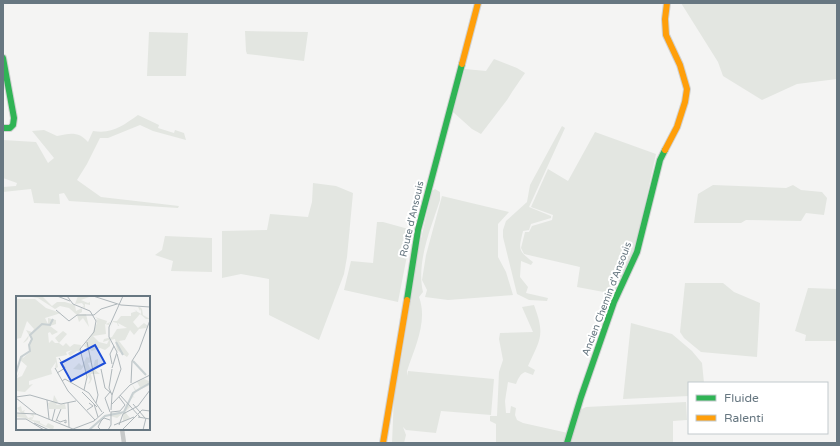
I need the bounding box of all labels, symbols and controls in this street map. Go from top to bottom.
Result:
street label: Route d'Ansouis [397,180,427,258]
street label: Ancien Chemin d'Ansouis [580,240,634,358]
inset map [16,296,150,430]
legend [688,382,828,434]
text: Fluide [724,391,759,405]
text: Ralenti [724,411,764,425]

